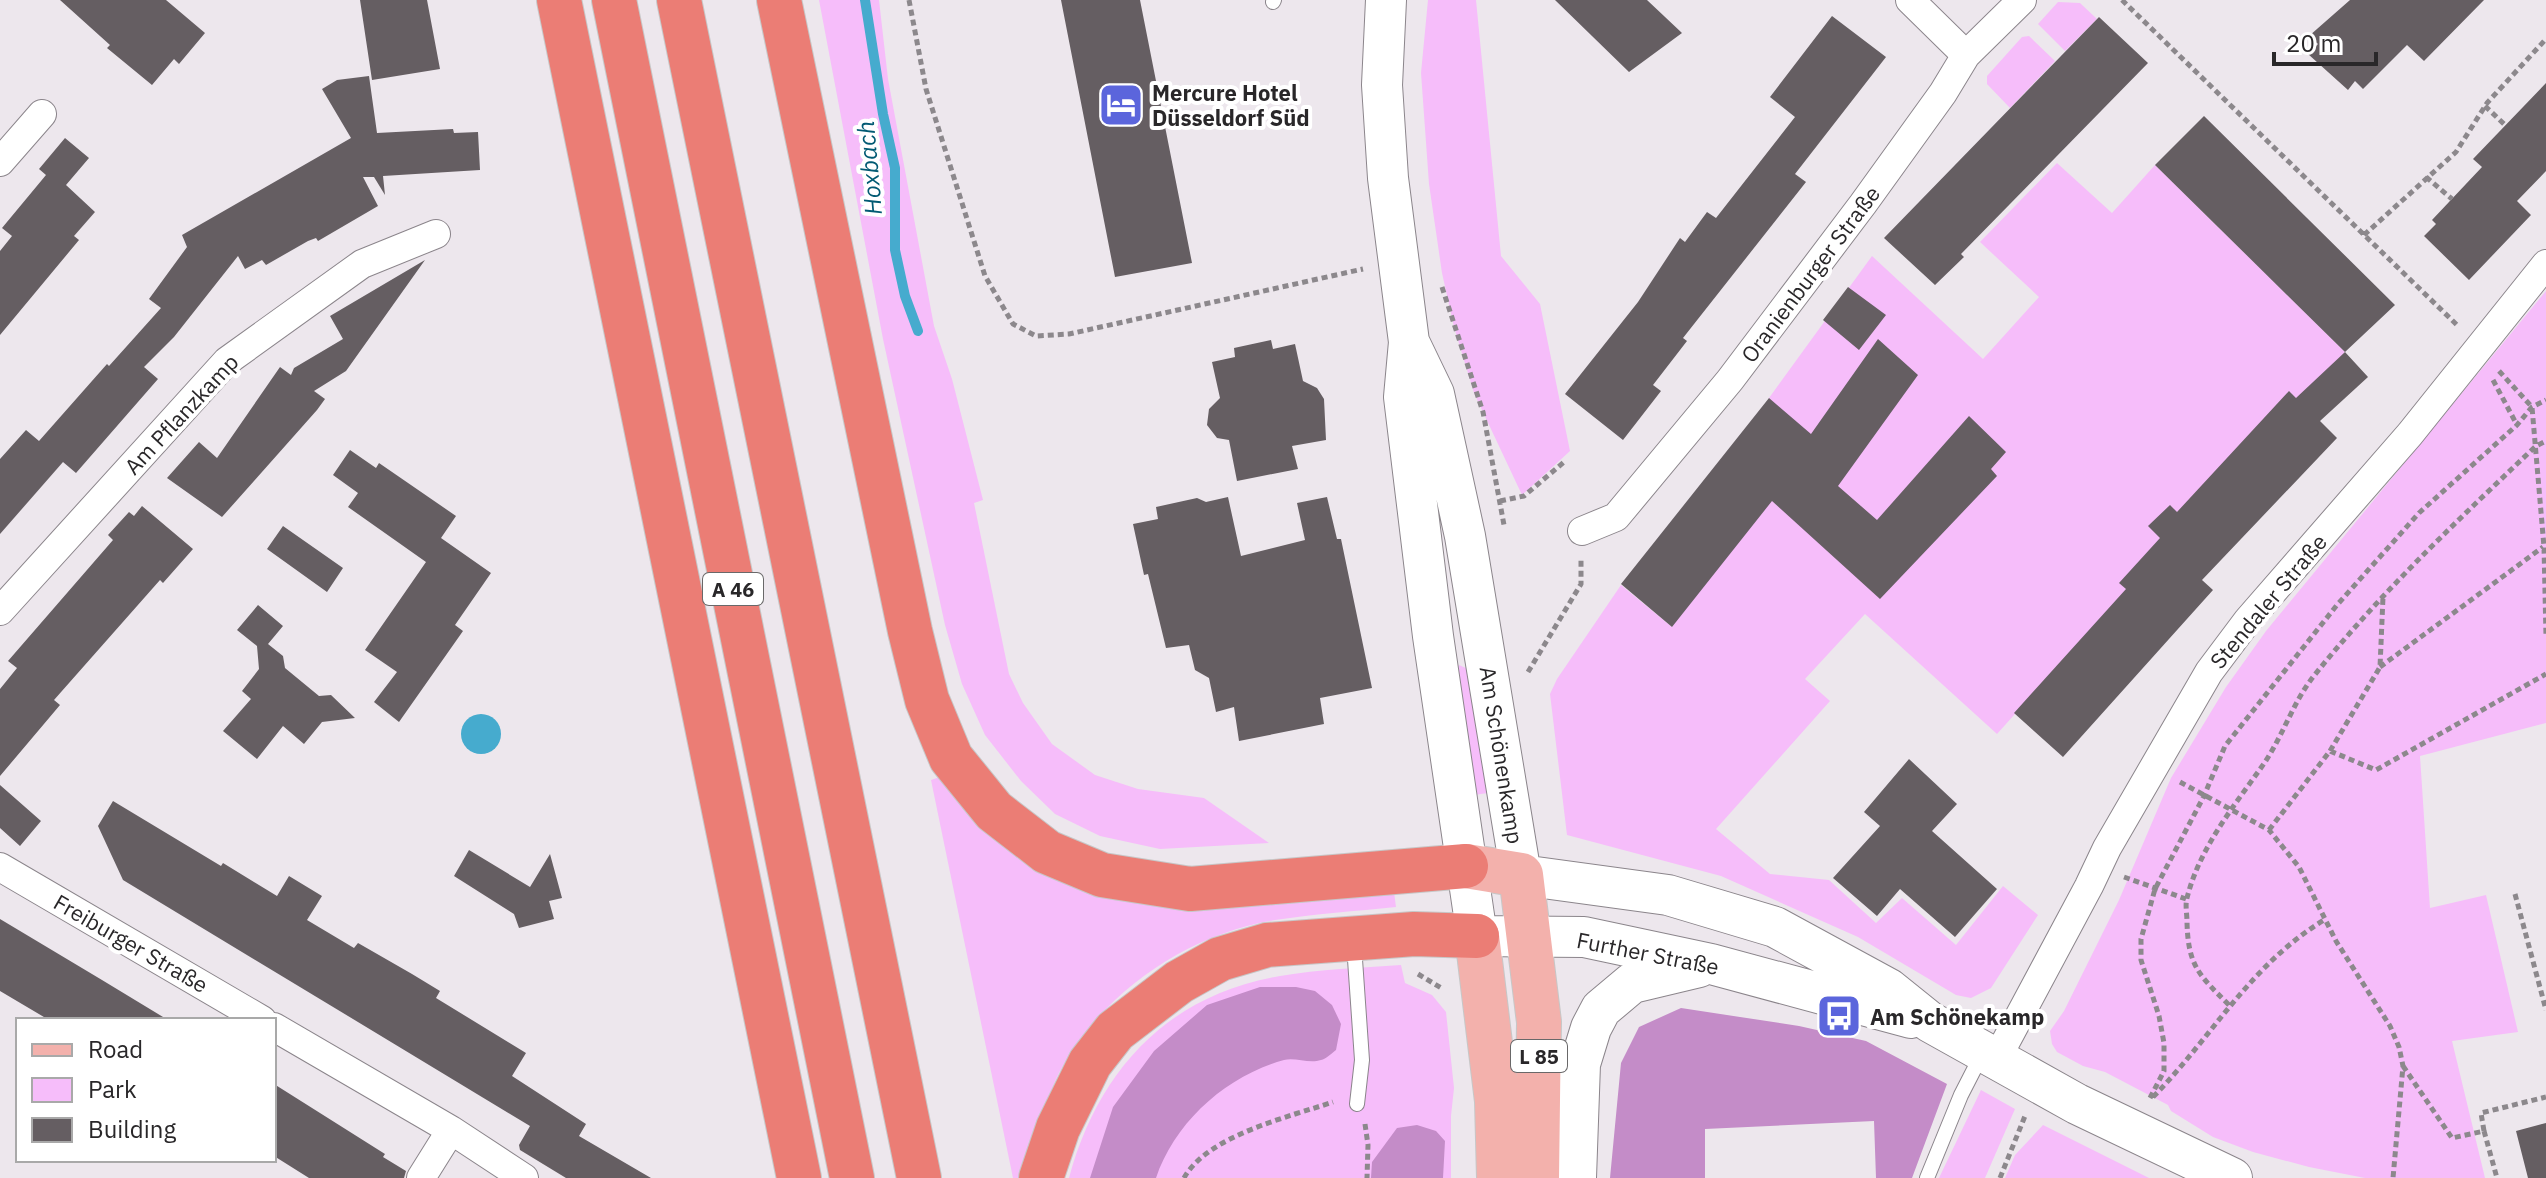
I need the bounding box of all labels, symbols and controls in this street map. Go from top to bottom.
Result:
scale bar [2274,16,2376,66]
text: 20 m [2286,27,2341,59]
place label: Mercure Hotel Düsseldorf Süd [1152,78,1310,132]
hotel icon: Mercure Hotel Düsseldorf Süd [1097,81,1145,129]
water label: Hoxbach [849,120,889,216]
street label: Oranienburger Straße [1734,180,1886,368]
street label: Am Pflanzkamp [118,348,244,480]
street label: Stendaler Straße [2203,528,2333,674]
road number: A 46 [703,573,763,605]
street label: Am Schönenkamp [1474,664,1530,846]
street label: Freiburger Straße [49,887,213,999]
street label: Further Straße [1574,925,1722,981]
bus stop icon: Am Schönekamp [1815,992,1863,1040]
place label: Am Schönekamp [1870,1002,2044,1031]
legend [16,1018,276,1162]
text: Road [88,1033,143,1065]
road number: L 85 [1511,1040,1567,1072]
text: Park [88,1073,137,1105]
text: Building [88,1113,176,1145]

